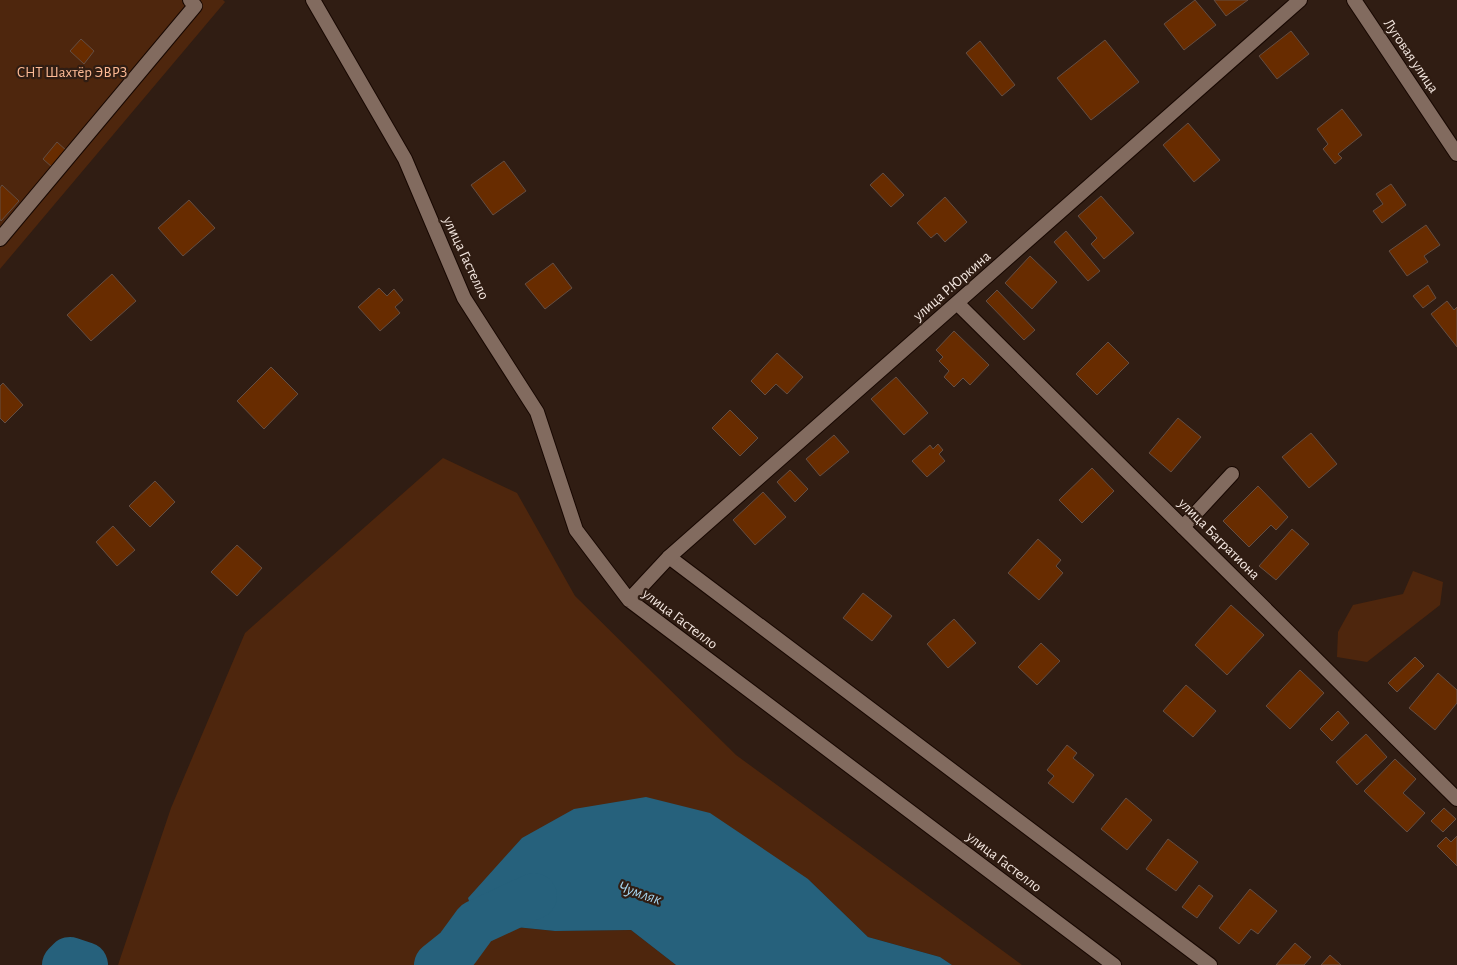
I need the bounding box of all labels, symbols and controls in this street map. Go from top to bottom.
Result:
street label: Луговая улица [1381,16,1441,96]
park label: СНТ Шахтёр ЭВРЗ [17,65,127,80]
street label: улица Гастелло [440,213,492,302]
street label: улица Р.Юркина [910,248,994,324]
street label: улица Багратиона [1175,495,1263,583]
street label: улица Гастелло [639,585,720,652]
street label: улица Гастелло [963,828,1044,895]
water label: Чумляк [617,878,664,908]

